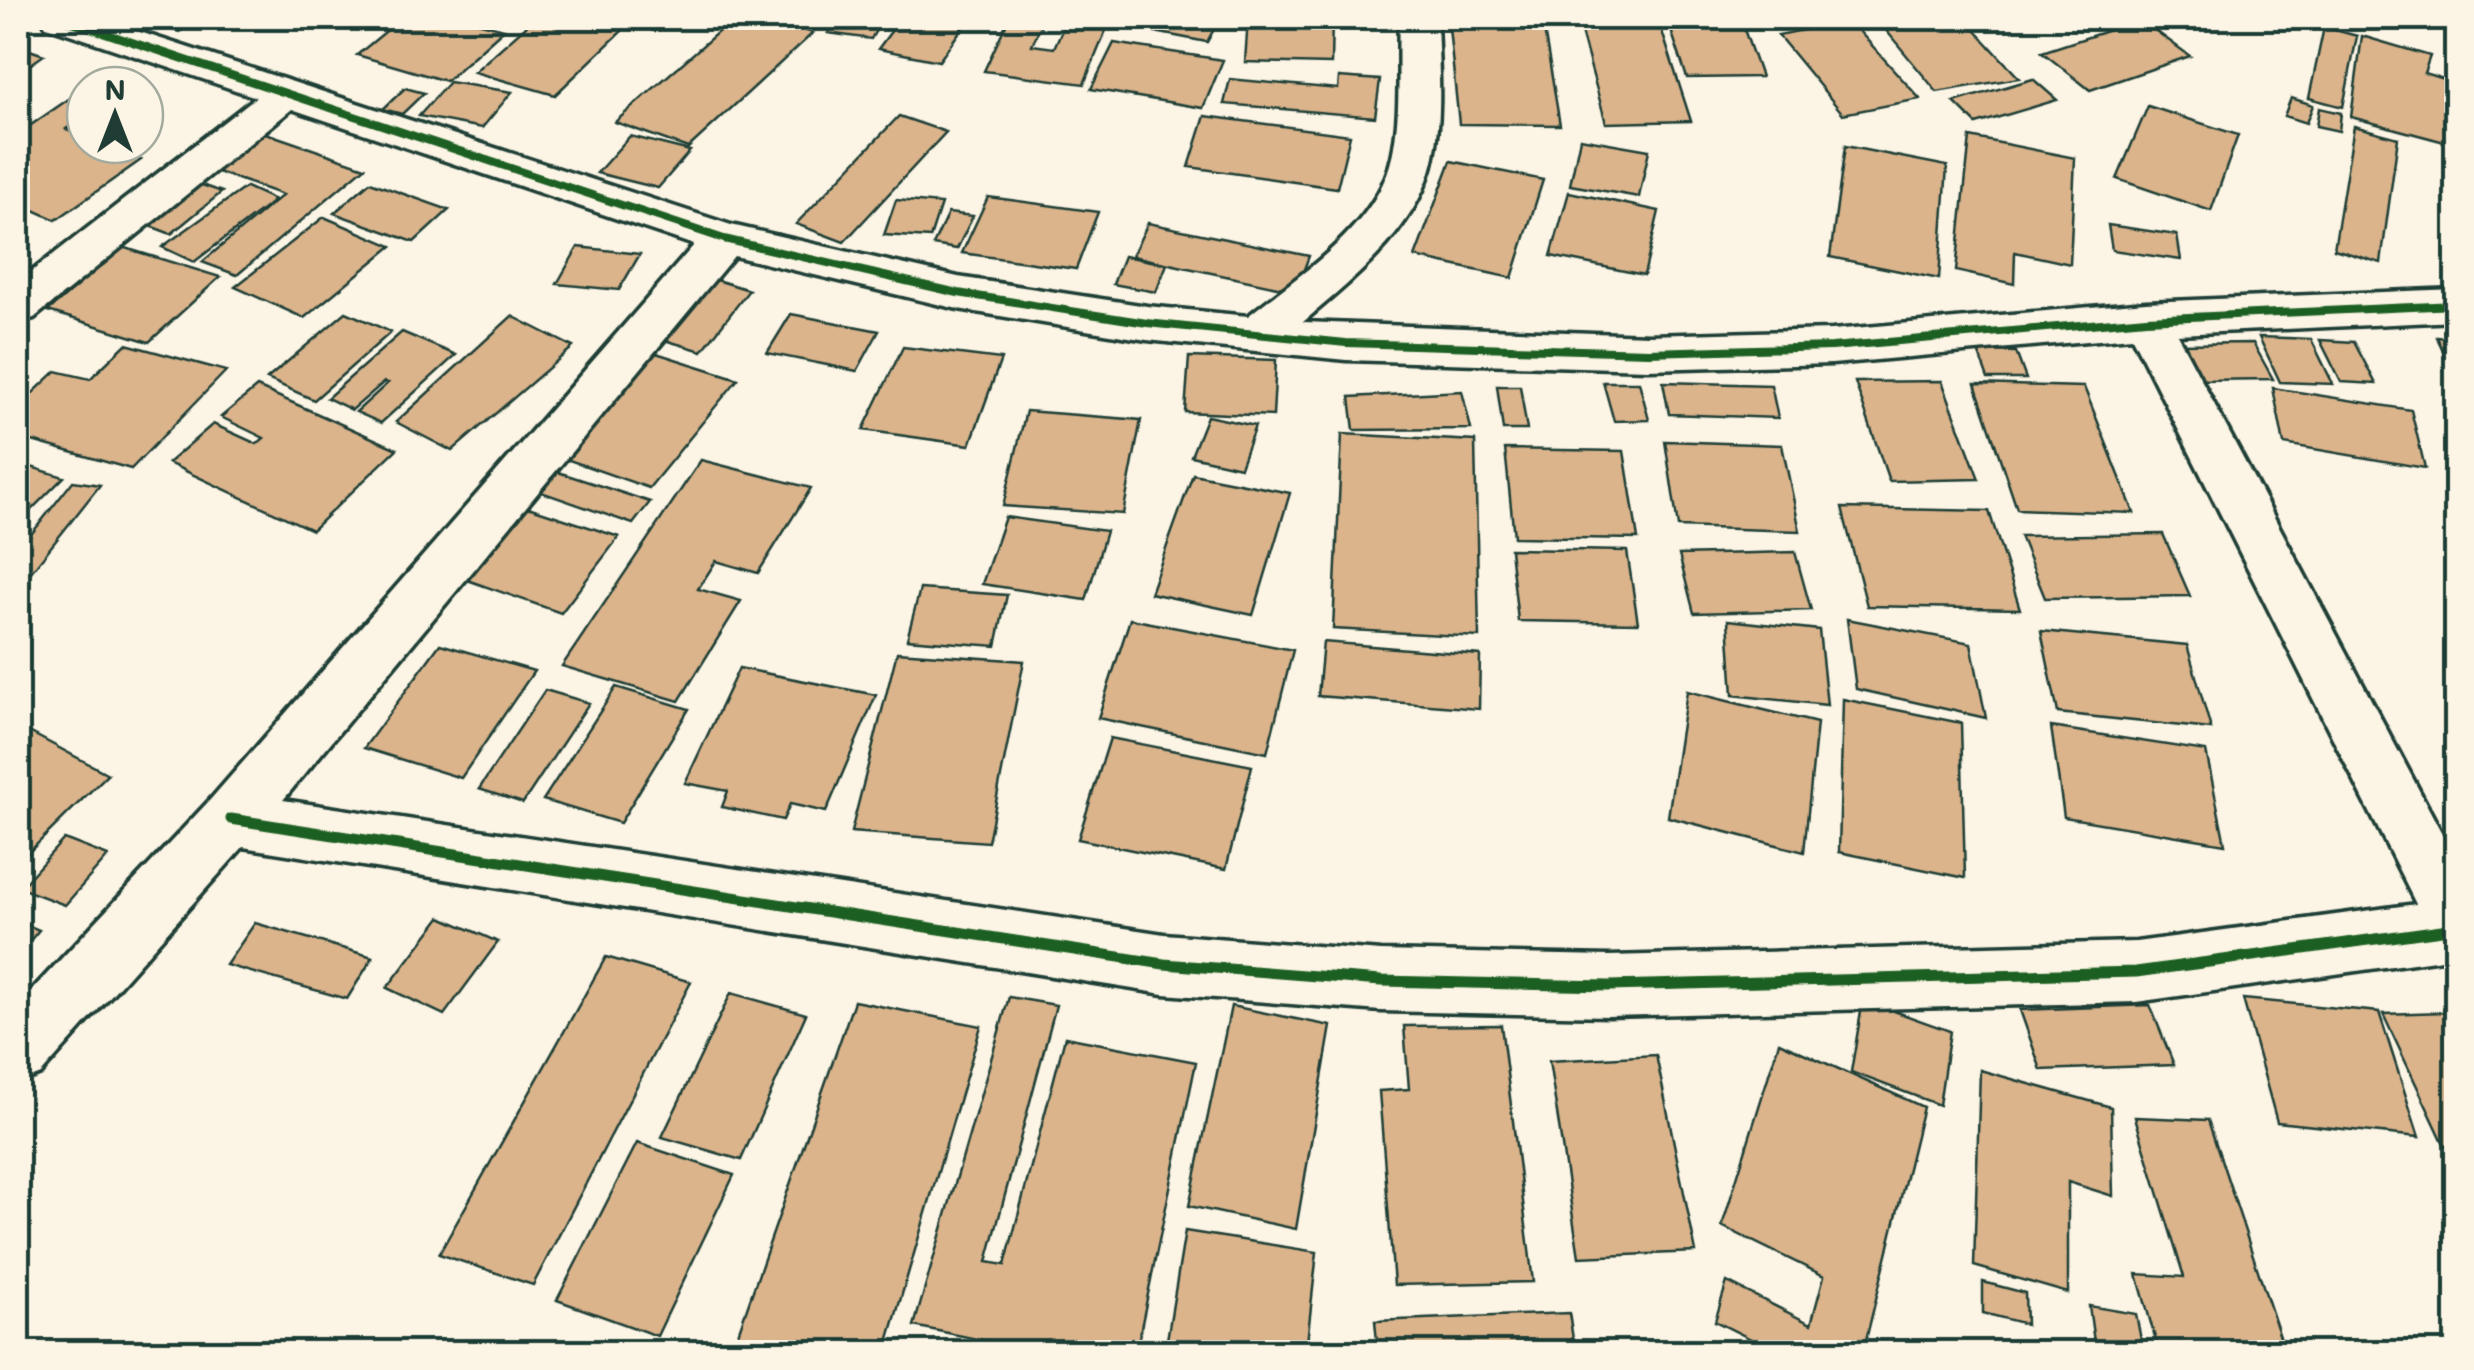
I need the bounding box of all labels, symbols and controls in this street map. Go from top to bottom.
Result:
north arrow [65,65,165,165]
text: N [104,71,126,107]

